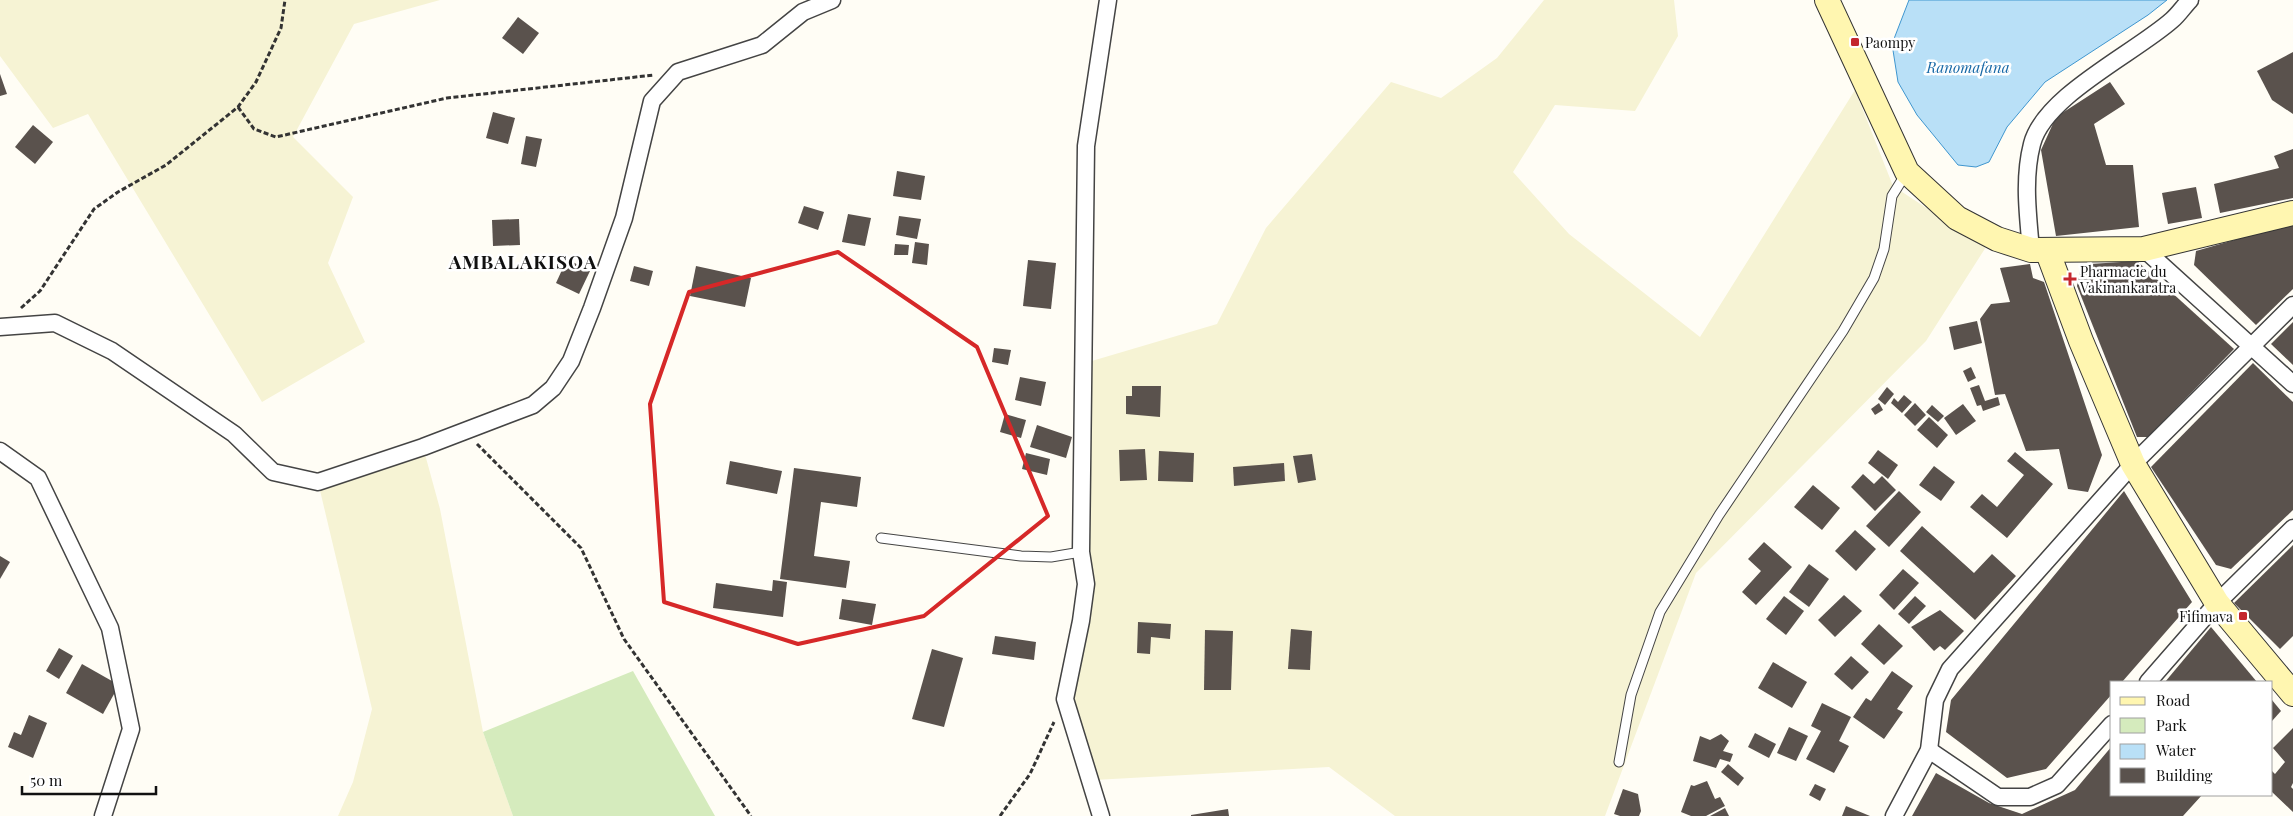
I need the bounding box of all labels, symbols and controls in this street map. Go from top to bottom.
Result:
place label: Paompy [1865,33,1915,52]
marker: Paompy [1849,36,1861,48]
water label: Ranomafana [1925,57,2010,77]
district label: AMBALAKISOA [448,248,597,274]
place label: Pharmacie du Vakinankaratra [2079,262,2176,297]
marker: Pharmacie du Vakinankaratra [2064,273,2076,285]
place label: Fifimava [2179,607,2233,626]
marker: Fifimava [2237,610,2249,622]
legend [2110,681,2273,796]
text: Road [2156,690,2190,710]
text: Park [2156,715,2188,735]
text: Water [2155,740,2196,760]
scale bar [22,764,156,796]
text: Building [2156,765,2213,785]
text: 50 m [30,770,63,790]

